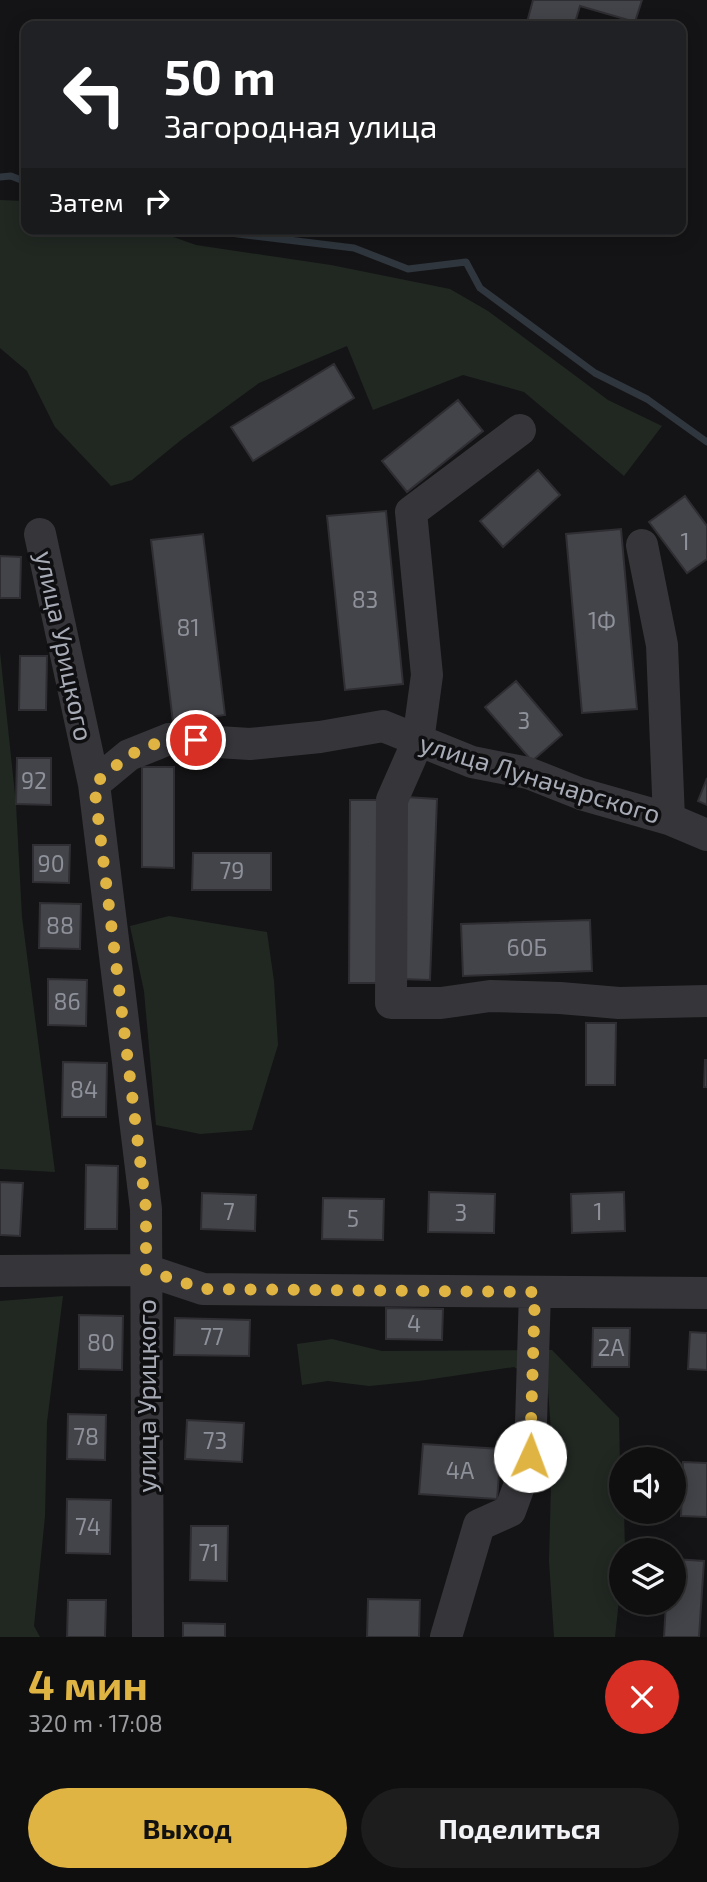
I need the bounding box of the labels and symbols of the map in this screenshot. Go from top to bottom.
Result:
house number: 1 [680,527,690,555]
street label: улица Урицкого [29,548,101,744]
house number: 83 [352,585,378,613]
house number: 1Ф [588,606,616,634]
house number: 81 [176,613,200,641]
house number: 3 [518,706,530,734]
pin [166,710,226,770]
street label: улица Луначарского [416,726,665,830]
house number: 92 [21,766,47,794]
house number: 90 [37,849,65,877]
house number: 79 [220,856,244,884]
house number: 88 [46,911,74,939]
house number: 60Б [507,933,547,961]
house number: 86 [53,987,81,1015]
house number: 84 [70,1075,98,1103]
house number: 7 [223,1197,235,1225]
house number: 1 [593,1197,603,1225]
house number: 3 [455,1198,467,1226]
house number: 5 [347,1204,359,1232]
street label: улица Урицкого [130,1299,162,1493]
house number: 4 [407,1309,421,1337]
house number: 77 [200,1322,224,1350]
house number: 80 [87,1328,115,1356]
house number: 2А [597,1333,625,1361]
position arrow [493,1419,567,1493]
house number: 78 [73,1422,99,1450]
house number: 73 [203,1426,227,1454]
house number: 4А [446,1456,475,1484]
house number: 74 [75,1512,101,1540]
house number: 71 [199,1538,219,1566]

